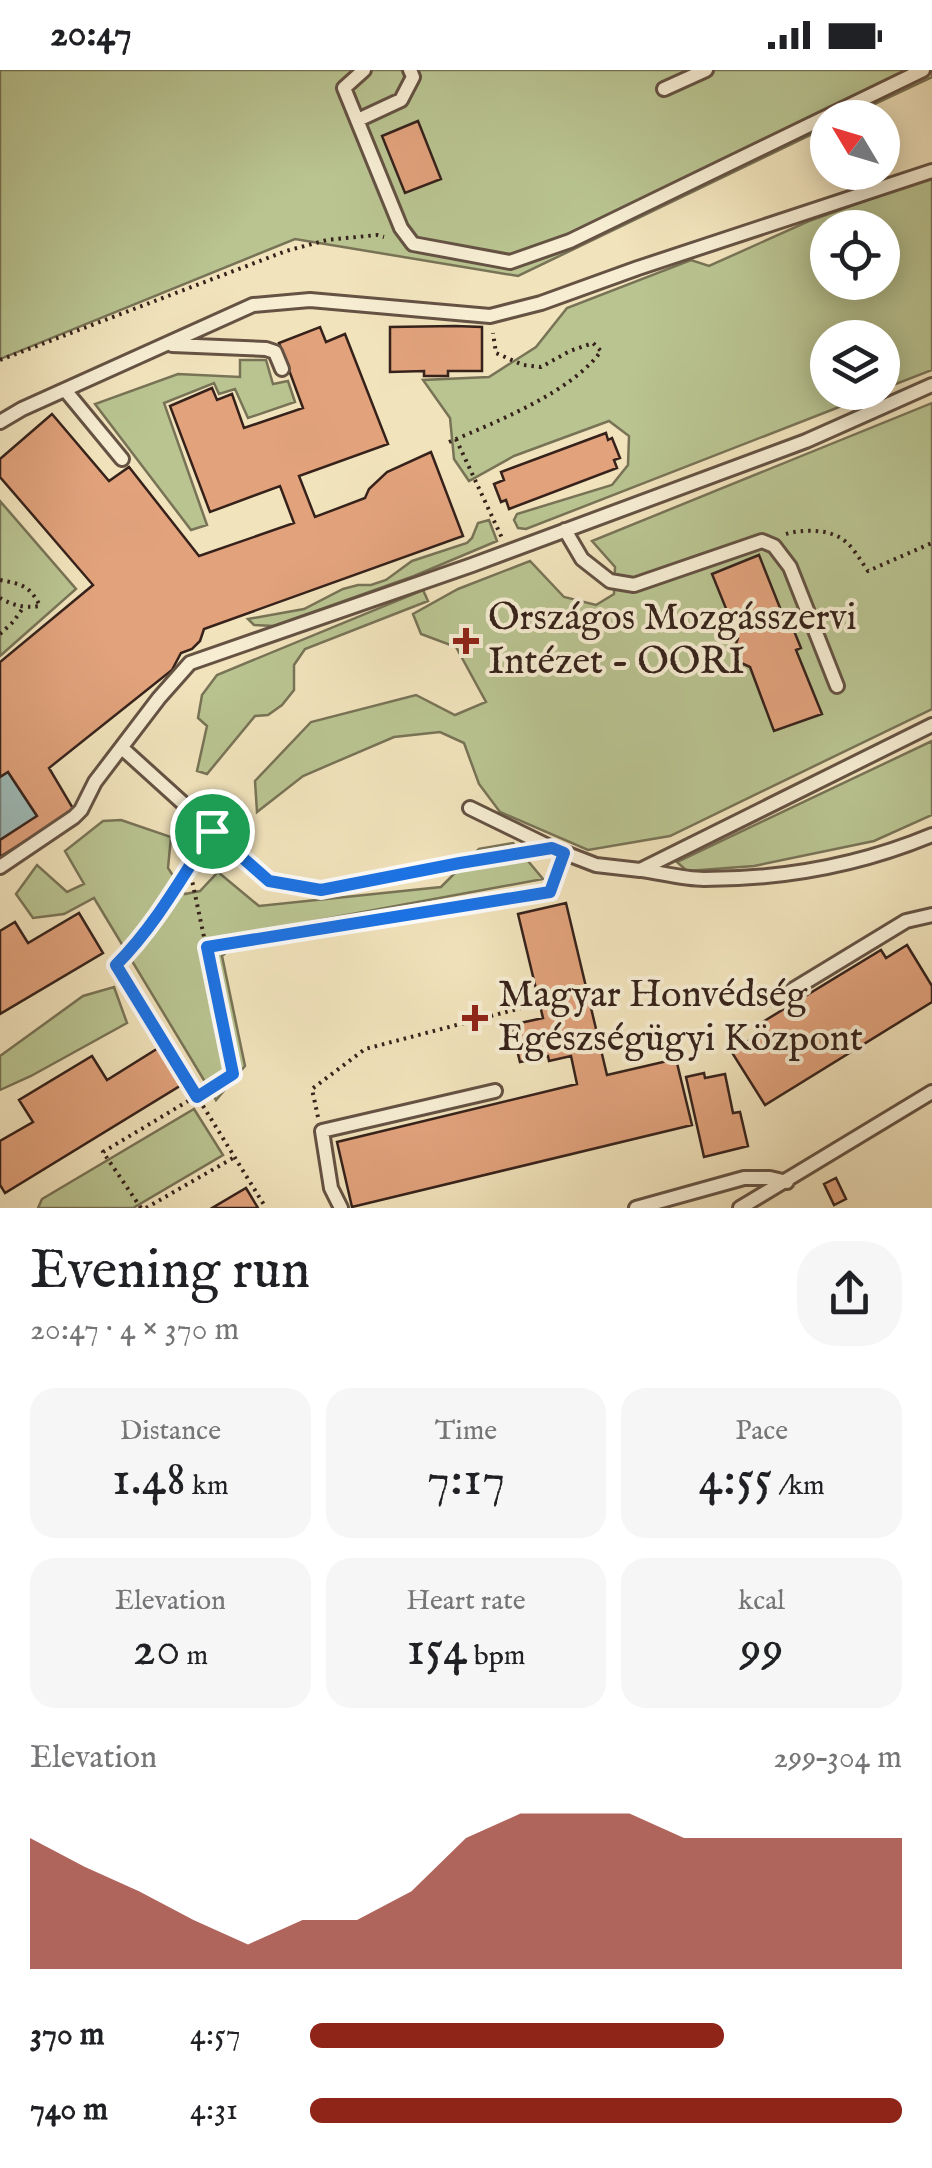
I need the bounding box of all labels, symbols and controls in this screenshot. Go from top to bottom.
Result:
text: 20:47 [50,11,132,59]
north arrow [810,100,900,190]
map controls [810,100,900,410]
button: locate [810,210,900,300]
button: layers [810,320,900,410]
place label: Országos Mozgásszervi Intézet - OORI [488,595,857,687]
marker: Országos Mozgásszervi Intézet - OORI [453,628,479,654]
pin [170,789,255,874]
icon: arrive [185,804,240,859]
place label: Magyar Honvédség Egészségügyi Központ [498,972,863,1064]
marker: Magyar Honvédség Egészségügyi Központ [462,1005,488,1031]
text: Evening run [30,1237,310,1307]
button: share [797,1241,902,1346]
text: 20:47 · 4 × 370 m [30,1310,239,1351]
text: Distance [120,1414,221,1449]
text: Time [435,1414,497,1449]
text: Pace [735,1414,788,1449]
text: 1.48 [112,1449,186,1512]
text: 7:17 [427,1449,505,1512]
text: 4:55 [699,1449,772,1512]
text: km [186,1469,229,1504]
text: /km [772,1469,825,1504]
text: Elevation [115,1584,226,1619]
text: Heart rate [406,1584,526,1619]
text: kcal [738,1584,785,1619]
text: 20 [132,1619,180,1682]
text: 154 [407,1619,468,1682]
text: 99 [740,1619,783,1682]
text: m [180,1639,208,1674]
text: bpm [468,1639,525,1674]
text: Elevation [30,1738,157,1779]
text: 299–304 m [773,1738,902,1779]
text: 370 m [30,2015,104,2056]
text: 4:57 [190,2015,241,2056]
text: 740 m [30,2090,108,2131]
text: 4:31 [190,2090,238,2131]

